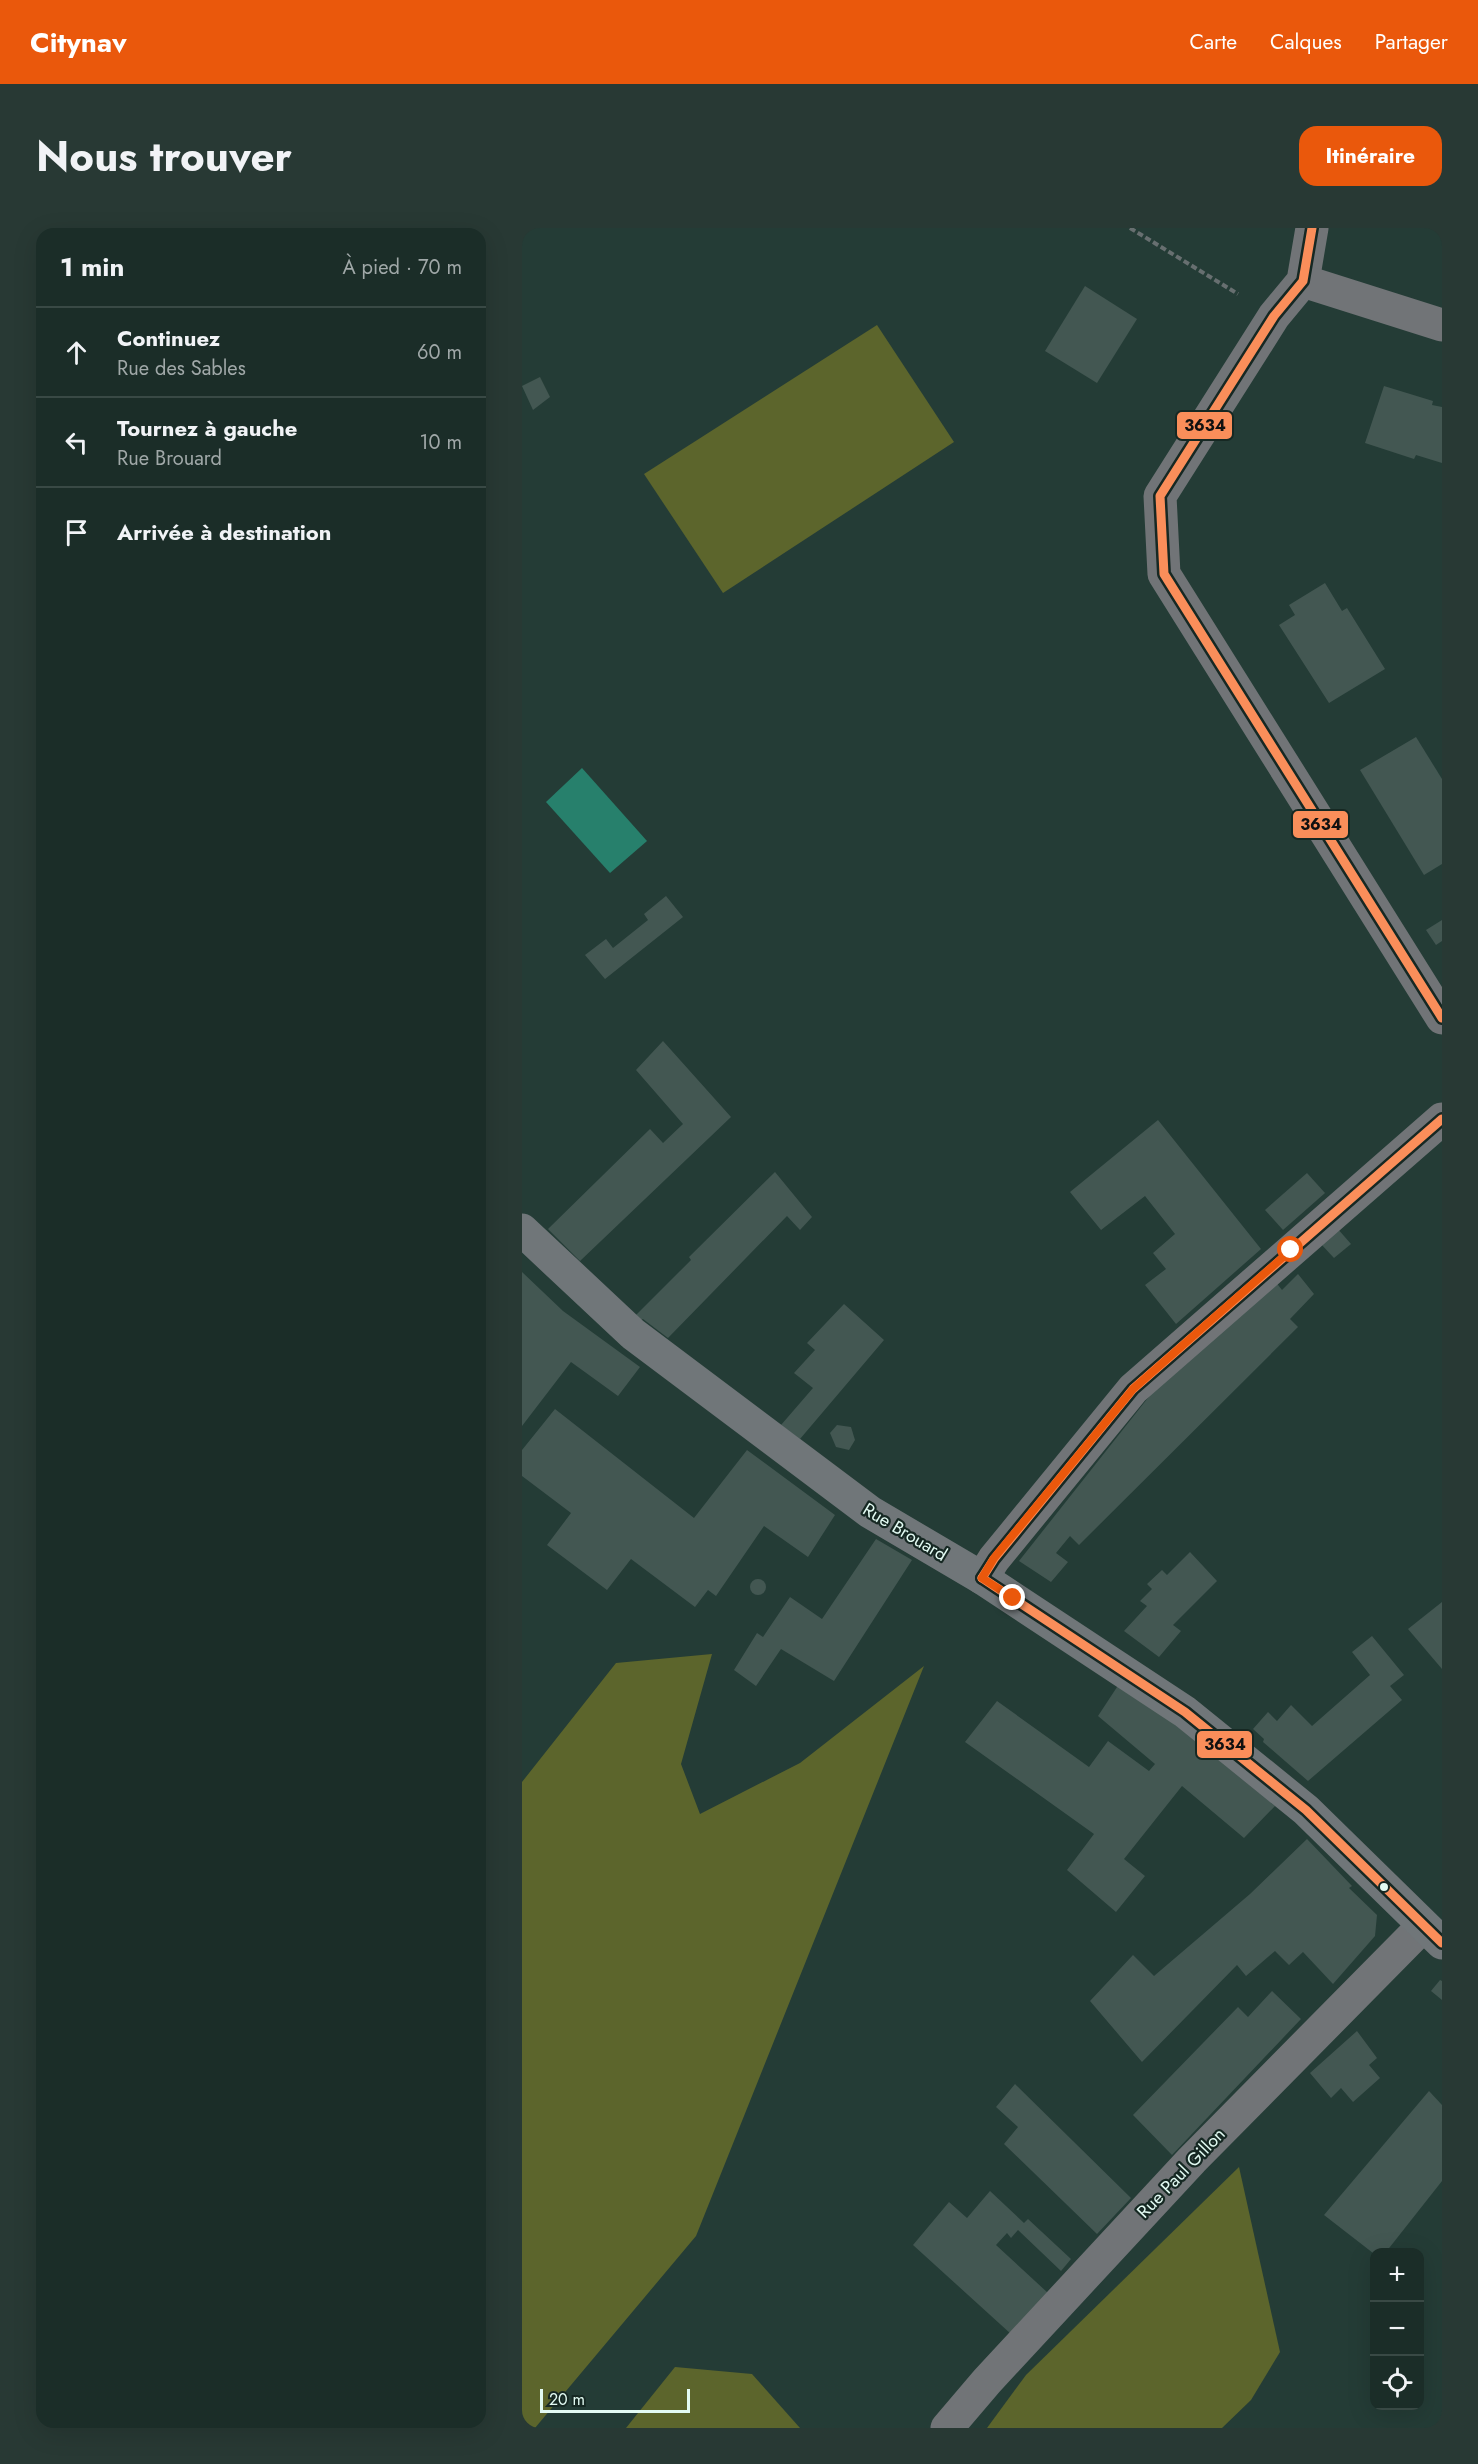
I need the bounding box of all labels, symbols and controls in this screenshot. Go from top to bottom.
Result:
text: Citynav [30,22,127,63]
text: Carte [1190,27,1237,57]
text: Calques [1270,27,1342,57]
text: Partager [1375,27,1448,57]
text: Nous trouver [36,126,292,187]
button: Itinéraire [1299,126,1442,186]
text: 1 min [60,248,124,286]
text: À pied · 70 m [342,253,462,282]
text: Continuez [117,322,220,354]
icon: ahead [60,336,93,369]
text: 60 m [417,338,462,367]
text: Rue des Sables [117,354,246,383]
line badge: 3634 [1176,411,1233,440]
text: Tournez à gauche [117,412,297,444]
text: 3634 [1184,414,1226,437]
icon: left [60,426,93,459]
text: 10 m [419,428,462,457]
text: Rue Brouard [117,444,222,473]
icon: arrive [60,516,93,549]
text: Arrivée à destination [117,516,331,548]
line badge: 3634 [1292,810,1349,839]
text: 3634 [1300,813,1342,836]
route start [1277,1236,1303,1262]
street label: Rue Brouard [858,1497,952,1567]
route end [999,1584,1025,1610]
line badge: 3634 [1196,1730,1253,1759]
text: 3634 [1204,1733,1246,1756]
unlabelled marker [1378,1881,1390,1893]
street label: Rue Paul Gillon [1131,2122,1231,2224]
map controls [1370,2248,1424,2410]
button: + [1370,2248,1424,2302]
button: − [1370,2302,1424,2356]
button: locate [1370,2356,1424,2410]
scale bar [540,2386,690,2414]
text: 20 m [549,2388,585,2411]

